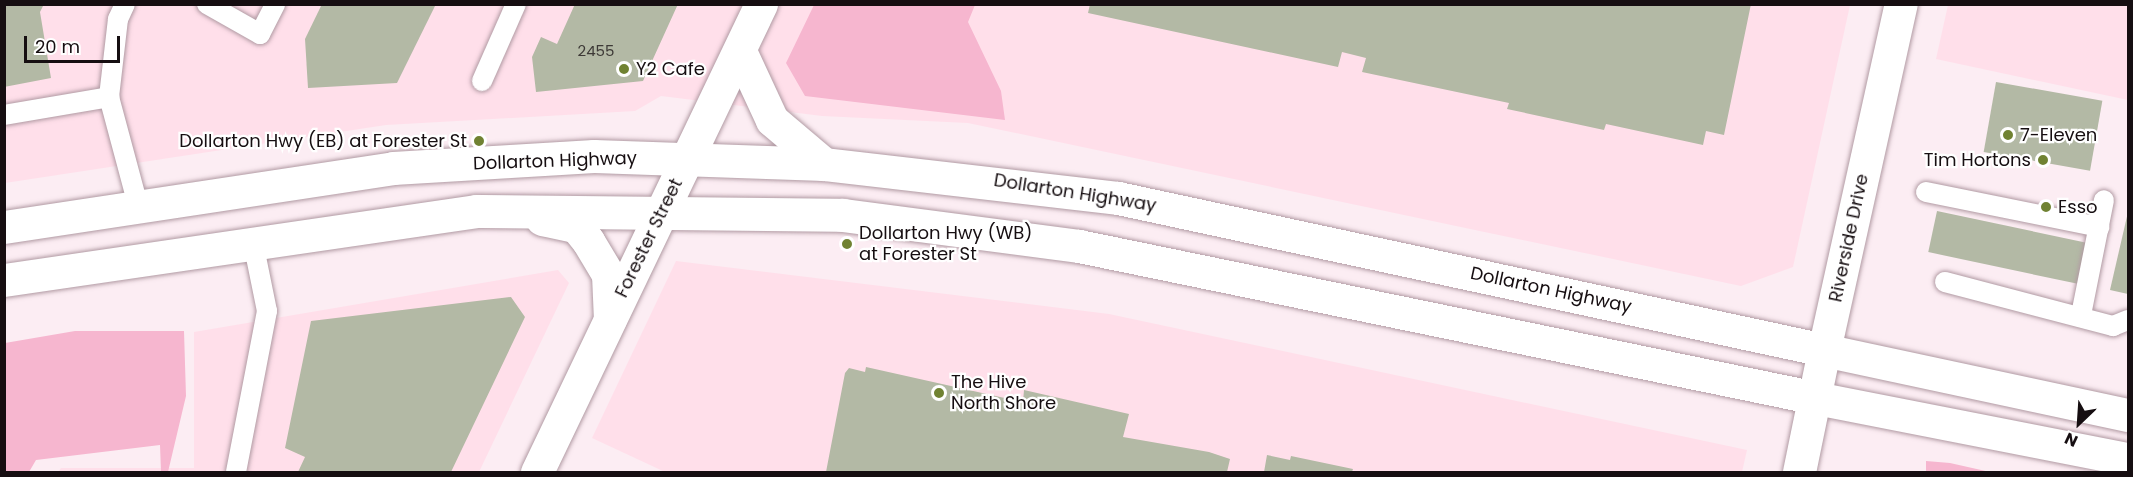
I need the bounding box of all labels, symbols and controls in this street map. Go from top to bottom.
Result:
scale bar [27,24,123,62]
text: 20 m [35,34,80,59]
house number: 2455 [578,42,614,60]
place label: Y2 Cafe [636,58,705,80]
marker: Y2 Cafe [617,62,631,76]
place label: 7-Eleven [2020,124,2097,146]
marker: 7-Eleven [2001,128,2015,142]
place label: Dollarton Hwy (EB) at Forester St [179,130,467,152]
marker: Dollarton Hwy (EB) at Forester St [472,134,486,148]
street label: Dollarton Highway [473,147,637,175]
place label: Tim Hortons [1924,149,2031,171]
marker: Tim Hortons [2036,153,2050,167]
street label: Dollarton Highway [992,170,1158,216]
street label: Riverside Drive [1825,172,1873,304]
street label: Forester Street [611,175,687,301]
place label: Esso [2058,196,2098,218]
marker: Esso [2039,200,2053,214]
place label: Dollarton Hwy (WB) at Forester St [859,223,1032,266]
marker: Dollarton Hwy (WB) at Forester St [840,237,854,251]
street label: Dollarton Highway [1469,262,1633,318]
place label: The Hive North Shore [951,372,1056,415]
marker: The Hive North Shore [932,386,946,400]
north arrow [2049,393,2109,453]
text: N [2061,427,2082,453]

